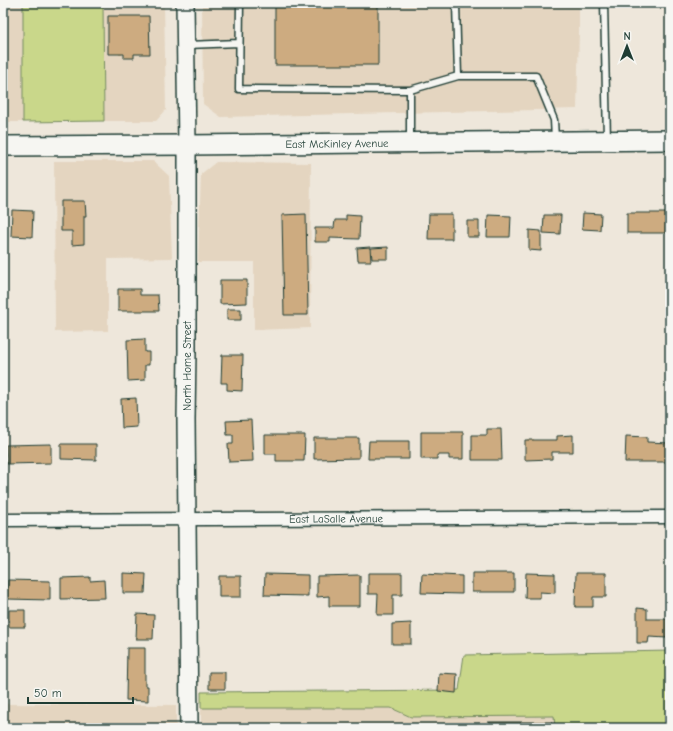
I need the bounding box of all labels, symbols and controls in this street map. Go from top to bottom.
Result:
north arrow [607,26,647,66]
text: N [623,30,631,43]
street label: East McKinley Avenue [285,136,389,150]
street label: North Home Street [181,320,194,411]
street label: East LaSalle Avenue [289,512,384,525]
scale bar [28,679,133,705]
text: 50 m [34,686,62,700]

